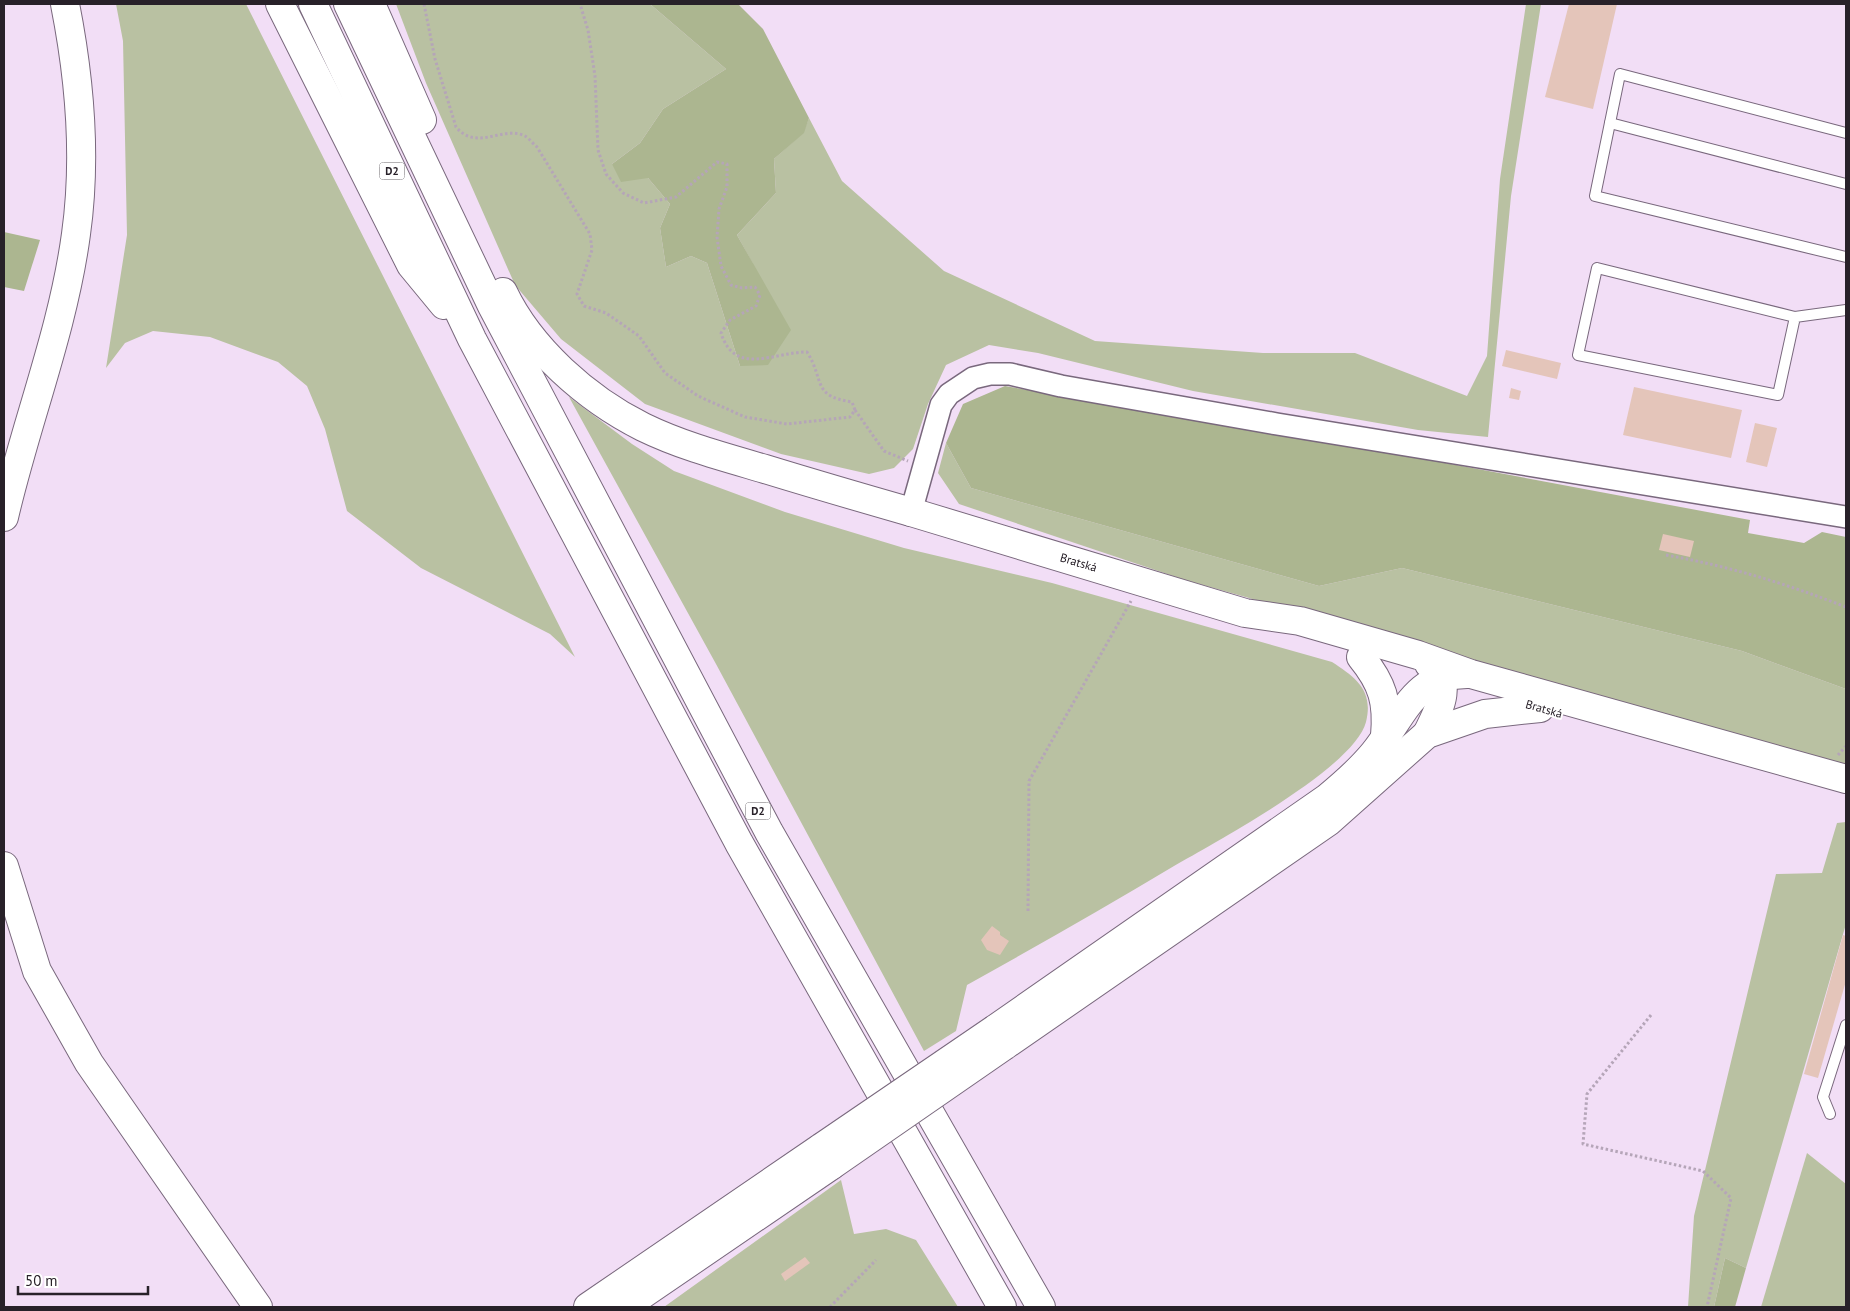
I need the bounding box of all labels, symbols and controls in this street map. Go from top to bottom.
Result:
road number: D2 [380,162,404,180]
street label: Bratská [1058,550,1099,575]
street label: Bratská [1524,696,1564,721]
road number: D2 [746,802,770,819]
scale bar [18,1264,148,1296]
text: 50 m [25,1271,58,1290]

